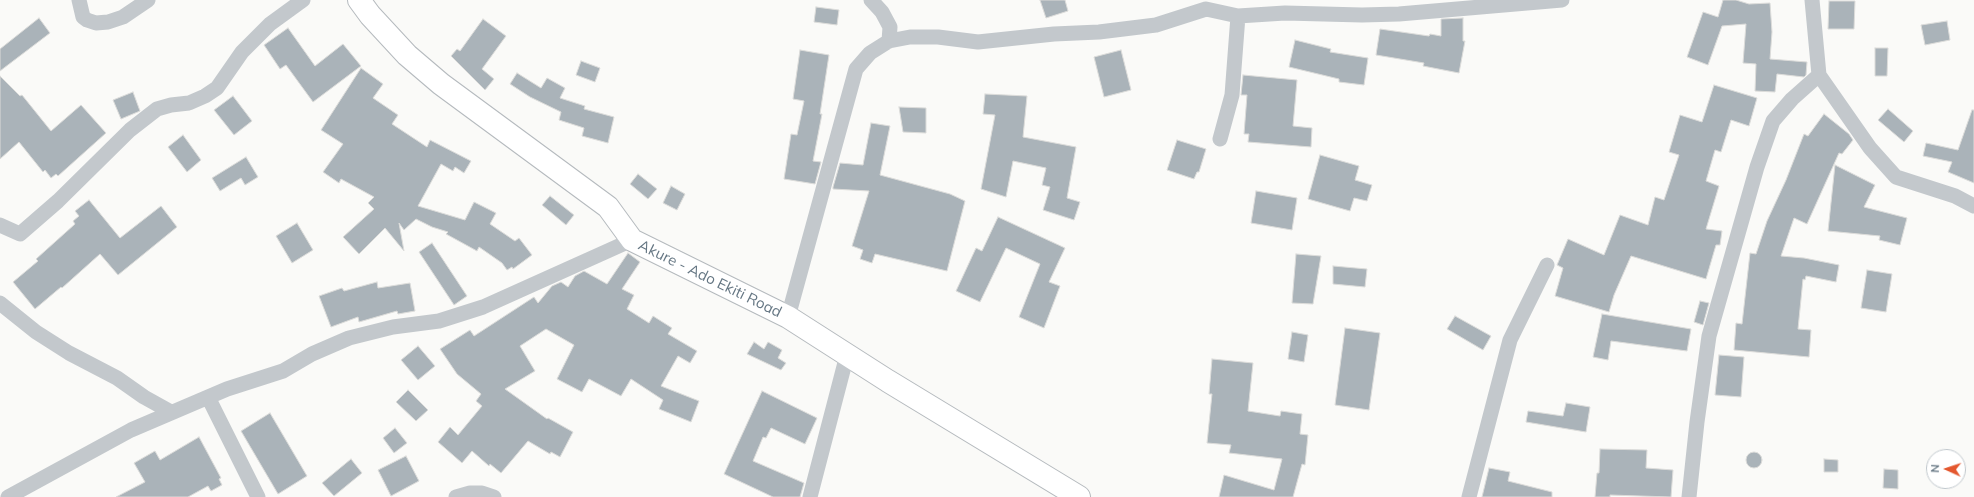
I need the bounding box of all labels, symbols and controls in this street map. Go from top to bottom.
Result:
street label: Akure - Ado Ekiti Road [635,236,785,322]
north arrow [1926,449,1966,489]
text: N [1928,464,1942,473]

